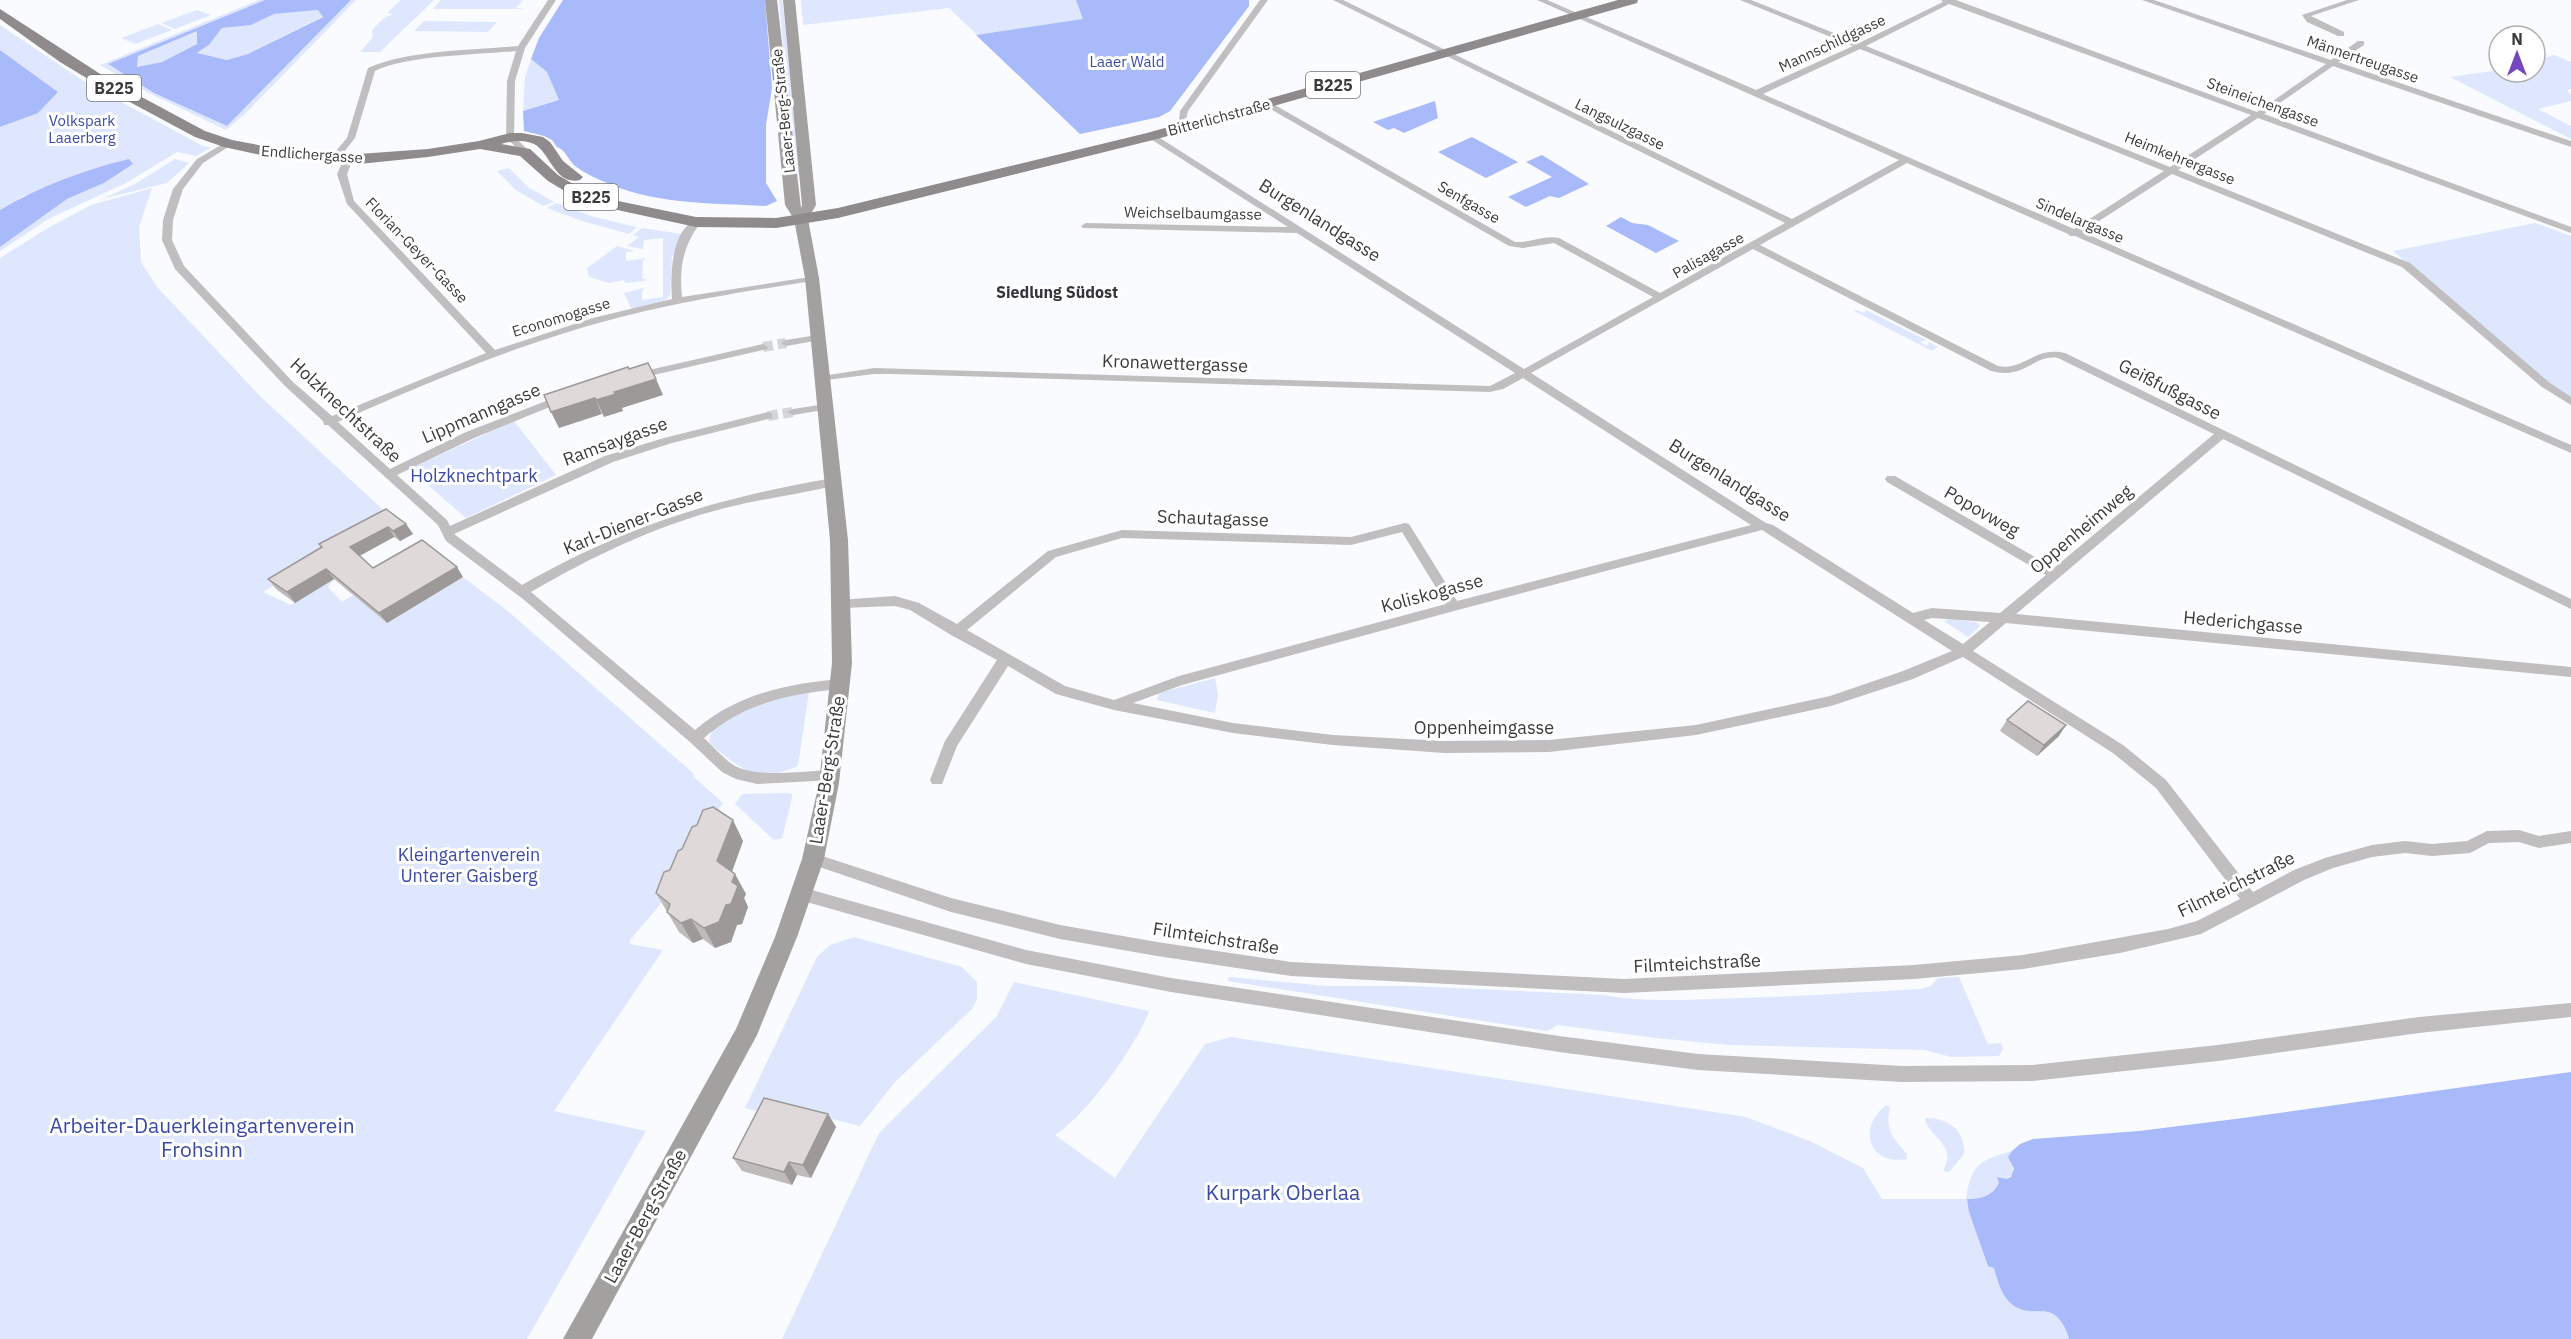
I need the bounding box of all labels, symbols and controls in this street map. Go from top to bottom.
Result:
street label: Mannschildgasse [1776,10,1888,76]
north arrow [2487,24,2547,84]
text: N [2511,29,2523,49]
street label: Männertreugasse [2305,31,2421,87]
street label: Laaer-Berg-Straße [767,48,799,174]
park label: Laaer Wald [1090,52,1164,71]
road number: B225 [1306,72,1360,98]
street label: Steineichengasse [2204,73,2322,131]
road number: B225 [87,75,141,101]
street label: Bitterlichstraße [1166,94,1272,140]
street label: Langsulzgasse [1572,94,1668,154]
park label: Volkspark Laaerberg [48,111,116,147]
street label: Heimkehrergasse [2122,127,2238,189]
street label: Endlichergasse [261,141,363,167]
street label: Burgenlandgasse [1255,173,1385,267]
street label: Senfgasse [1434,177,1504,227]
road number: B225 [564,184,618,210]
street label: Florian-Geyer-Gasse [362,193,472,307]
street label: Sindelargasse [2033,193,2127,247]
street label: Weichselbaumgasse [1124,202,1262,224]
street label: Palisagasse [1669,228,1747,282]
district label: Siedlung Südost [996,282,1118,302]
street label: Economogasse [510,293,612,341]
street label: Kronawettergasse [1102,349,1249,377]
street label: Holzknechtstraße [286,353,406,468]
street label: Geißfußgasse [2115,353,2225,425]
street label: Lippmanngasse [418,378,544,448]
street label: Ramsaygasse [559,411,671,471]
street label: Burgenlandgasse [1665,433,1795,527]
park label: Holzknechtpark [410,464,538,487]
street label: Oppenheimweg [2025,479,2137,579]
street label: Popovweg [1940,480,2024,542]
street label: Karl-Diener-Gasse [560,482,706,560]
street label: Schautagasse [1157,505,1269,531]
street label: Koliskogasse [1378,568,1486,618]
street label: Hederichgasse [2182,605,2304,639]
street label: Laaer-Berg-Straße [804,694,850,846]
street label: Oppenheimgasse [1414,716,1554,739]
park label: Kleingartenverein Unterer Gaisberg [398,843,540,887]
street label: Filmteichstraße [2174,846,2298,922]
street label: Filmteichstraße [1151,917,1281,959]
street label: Filmteichstraße [1633,948,1761,978]
park label: Arbeiter-Dauerkleingartenverein Frohsinn [49,1111,355,1163]
street label: Laaer-Berg-Straße [599,1145,691,1287]
park label: Kurpark Oberlaa [1206,1178,1360,1206]

